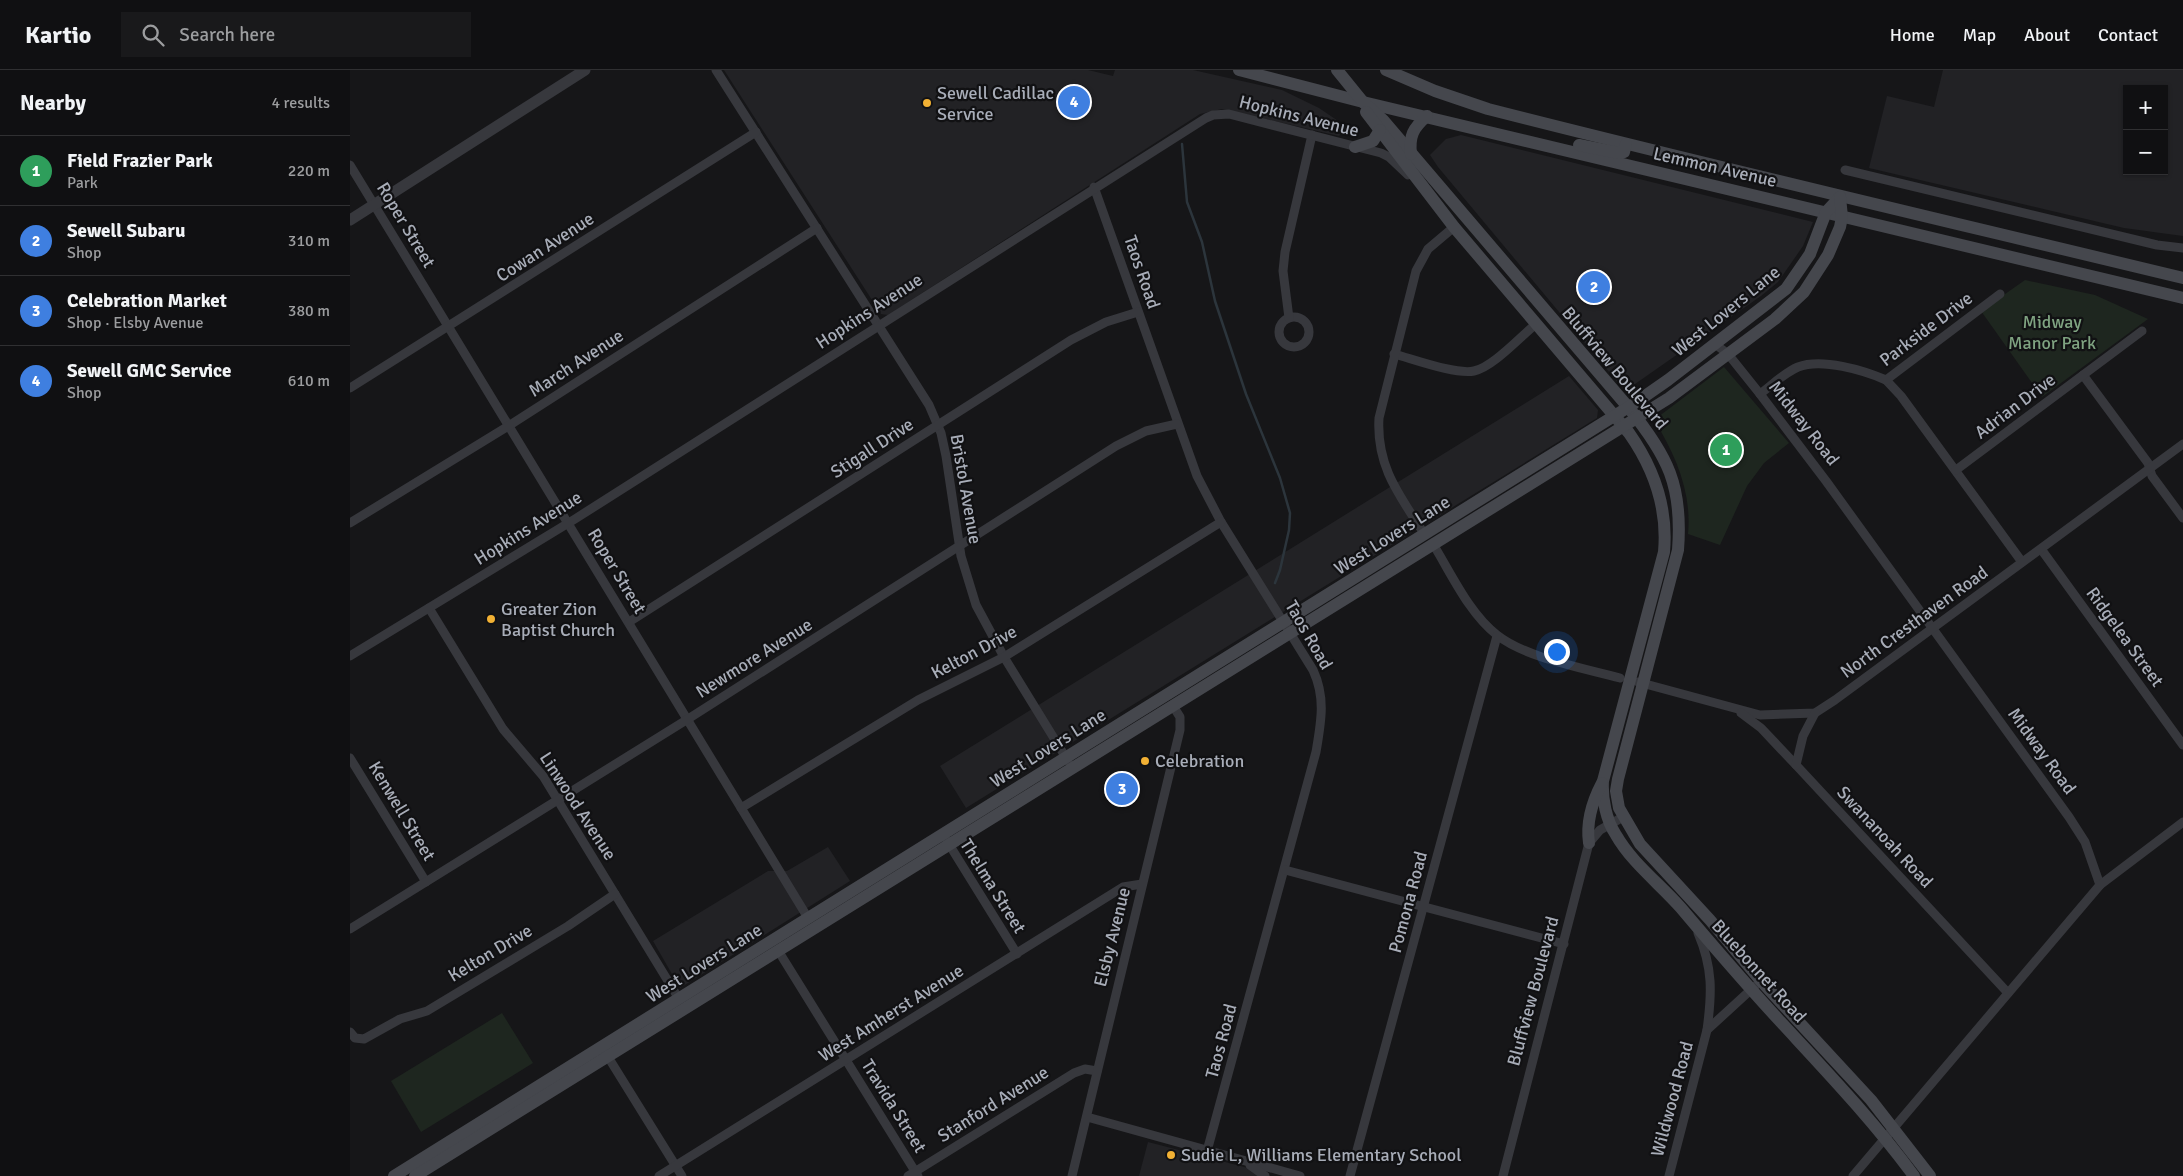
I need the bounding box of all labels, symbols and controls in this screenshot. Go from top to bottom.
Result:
search box [121,12,471,57]
text: Kartio [25,20,91,50]
icon: search [139,21,167,49]
text: Search here [179,23,275,47]
text: Home [1890,24,1935,46]
text: Map [1963,24,1996,46]
text: About [2024,24,2070,46]
text: Contact [2098,24,2158,46]
place label: Sewell Cadillac Service [937,82,1054,125]
pin: 4 [1058,83,1090,121]
map controls [2123,85,2168,175]
button: + [2123,85,2168,130]
text: Nearby [20,90,86,116]
street label: Hopkins Avenue [1237,90,1361,142]
text: 4 results [271,93,330,113]
marker: Sewell Cadillac Service [921,97,933,109]
button: − [2123,130,2168,175]
street label: Lemmon Avenue [1651,142,1779,192]
text: Field Frazier Park [67,149,213,173]
text: 1 [32,161,40,181]
text: 220 m [288,161,330,181]
text: Park [67,173,98,193]
street label: Roper Street [372,178,440,272]
street label: Cowan Avenue [492,207,598,287]
text: Sewell Subaru [67,219,185,243]
text: 2 [32,231,40,251]
text: 310 m [288,231,330,251]
street label: Taos Road [1119,232,1165,312]
text: Shop [67,243,101,263]
street label: West Lovers Lane [1668,261,1784,361]
street label: Hopkins Avenue [812,268,926,354]
pin: 2 [1578,268,1610,306]
street label: Parkside Drive [1875,287,1977,371]
text: Celebration Market [67,289,227,313]
text: 3 [32,301,40,321]
text: 380 m [288,301,330,321]
street label: Bluffview Boulevard [1557,302,1673,434]
park label: Midway Manor Park [2008,311,2096,354]
text: Shop · Elsby Avenue [67,313,204,333]
street label: March Avenue [525,324,627,402]
text: Sewell GMC Service [67,359,231,383]
street label: Adrian Drive [1970,369,2060,443]
text: 4 [32,371,40,391]
text: 610 m [288,371,330,391]
street label: Midway Road [1764,376,1844,470]
text: Shop [67,383,101,403]
street label: Stigall Drive [826,413,918,483]
pin: 1 [1710,431,1742,469]
street label: Bristol Avenue [945,432,987,546]
street label: Hopkins Avenue [470,486,586,570]
street label: West Lovers Lane [1330,491,1454,579]
street label: Roper Street [583,524,651,618]
street label: North Cresthaven Road [1836,561,1992,683]
street label: Ridgelea Street [2081,583,2169,691]
street label: Taos Road [1280,596,1338,674]
place label: Greater Zion Baptist Church [501,598,615,641]
marker: Greater Zion Baptist Church [485,613,497,625]
street label: Newmore Avenue [692,613,816,703]
street label: Kelton Drive [927,620,1021,684]
your location [1544,639,1570,665]
street label: Midway Road [2003,703,2081,799]
street label: West Lovers Lane [986,704,1110,792]
street label: Linwood Avenue [535,748,621,864]
place label: Celebration [1155,750,1244,772]
marker: Celebration [1139,755,1151,767]
street label: Kenwell Street [364,757,440,865]
pin: 3 [1106,770,1138,808]
street label: Swananoah Road [1832,782,1938,892]
street label: Thelma Street [955,835,1031,937]
street label: Pomona Road [1384,849,1432,955]
street label: Elsby Avenue [1089,885,1135,989]
street label: Bluffview Boulevard [1502,914,1564,1068]
street label: Bluebonnet Road [1707,915,1811,1027]
street label: Kelton Drive [444,919,536,987]
street label: West Lovers Lane [642,919,766,1007]
street label: West Amherst Avenue [814,959,968,1067]
street label: Taos Road [1200,1001,1242,1081]
street label: Wildwood Road [1646,1039,1698,1159]
street label: Travida Street [857,1055,931,1157]
street label: Stanford Avenue [933,1061,1053,1147]
place label: Sudie L, Williams Elementary School [1181,1144,1462,1166]
marker: Sudie L, Williams Elementary School [1165,1149,1177,1161]

